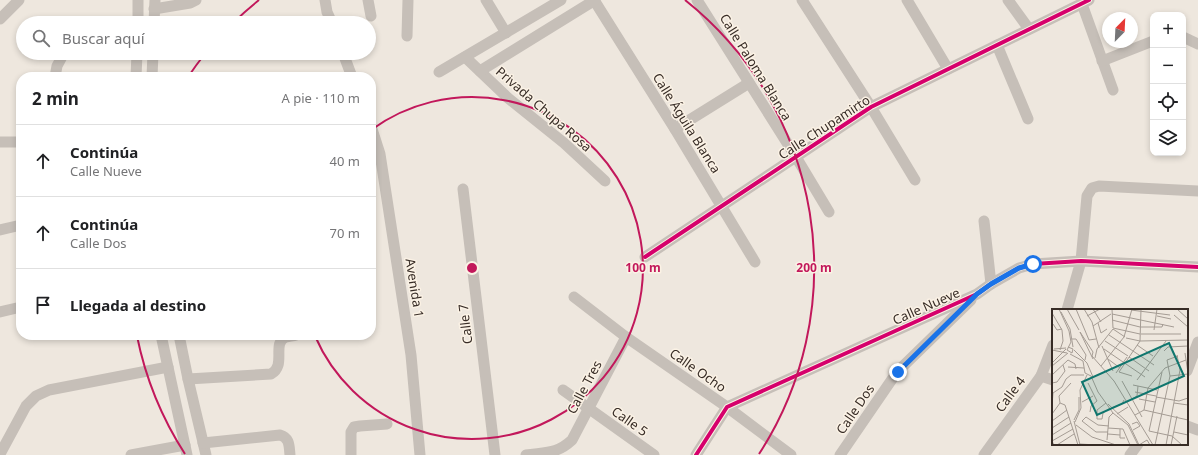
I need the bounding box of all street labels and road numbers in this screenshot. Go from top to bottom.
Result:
street label: Calle Paloma Blanca [716,10,796,124]
street label: Privada Chupa Rosa [492,62,596,156]
street label: Calle Águila Blanca [649,69,725,177]
street label: Calle Chupamirto [775,91,873,163]
street label: Avenida 1 [401,257,429,319]
street label: Calle Nueve [890,283,962,329]
street label: Calle 7 [454,303,476,345]
street label: Calle Ocho [666,344,730,396]
street label: Calle Tres [562,357,606,417]
street label: Calle 4 [991,372,1029,416]
street label: Calle Dos [832,381,878,437]
street label: Calle 5 [608,402,652,440]

